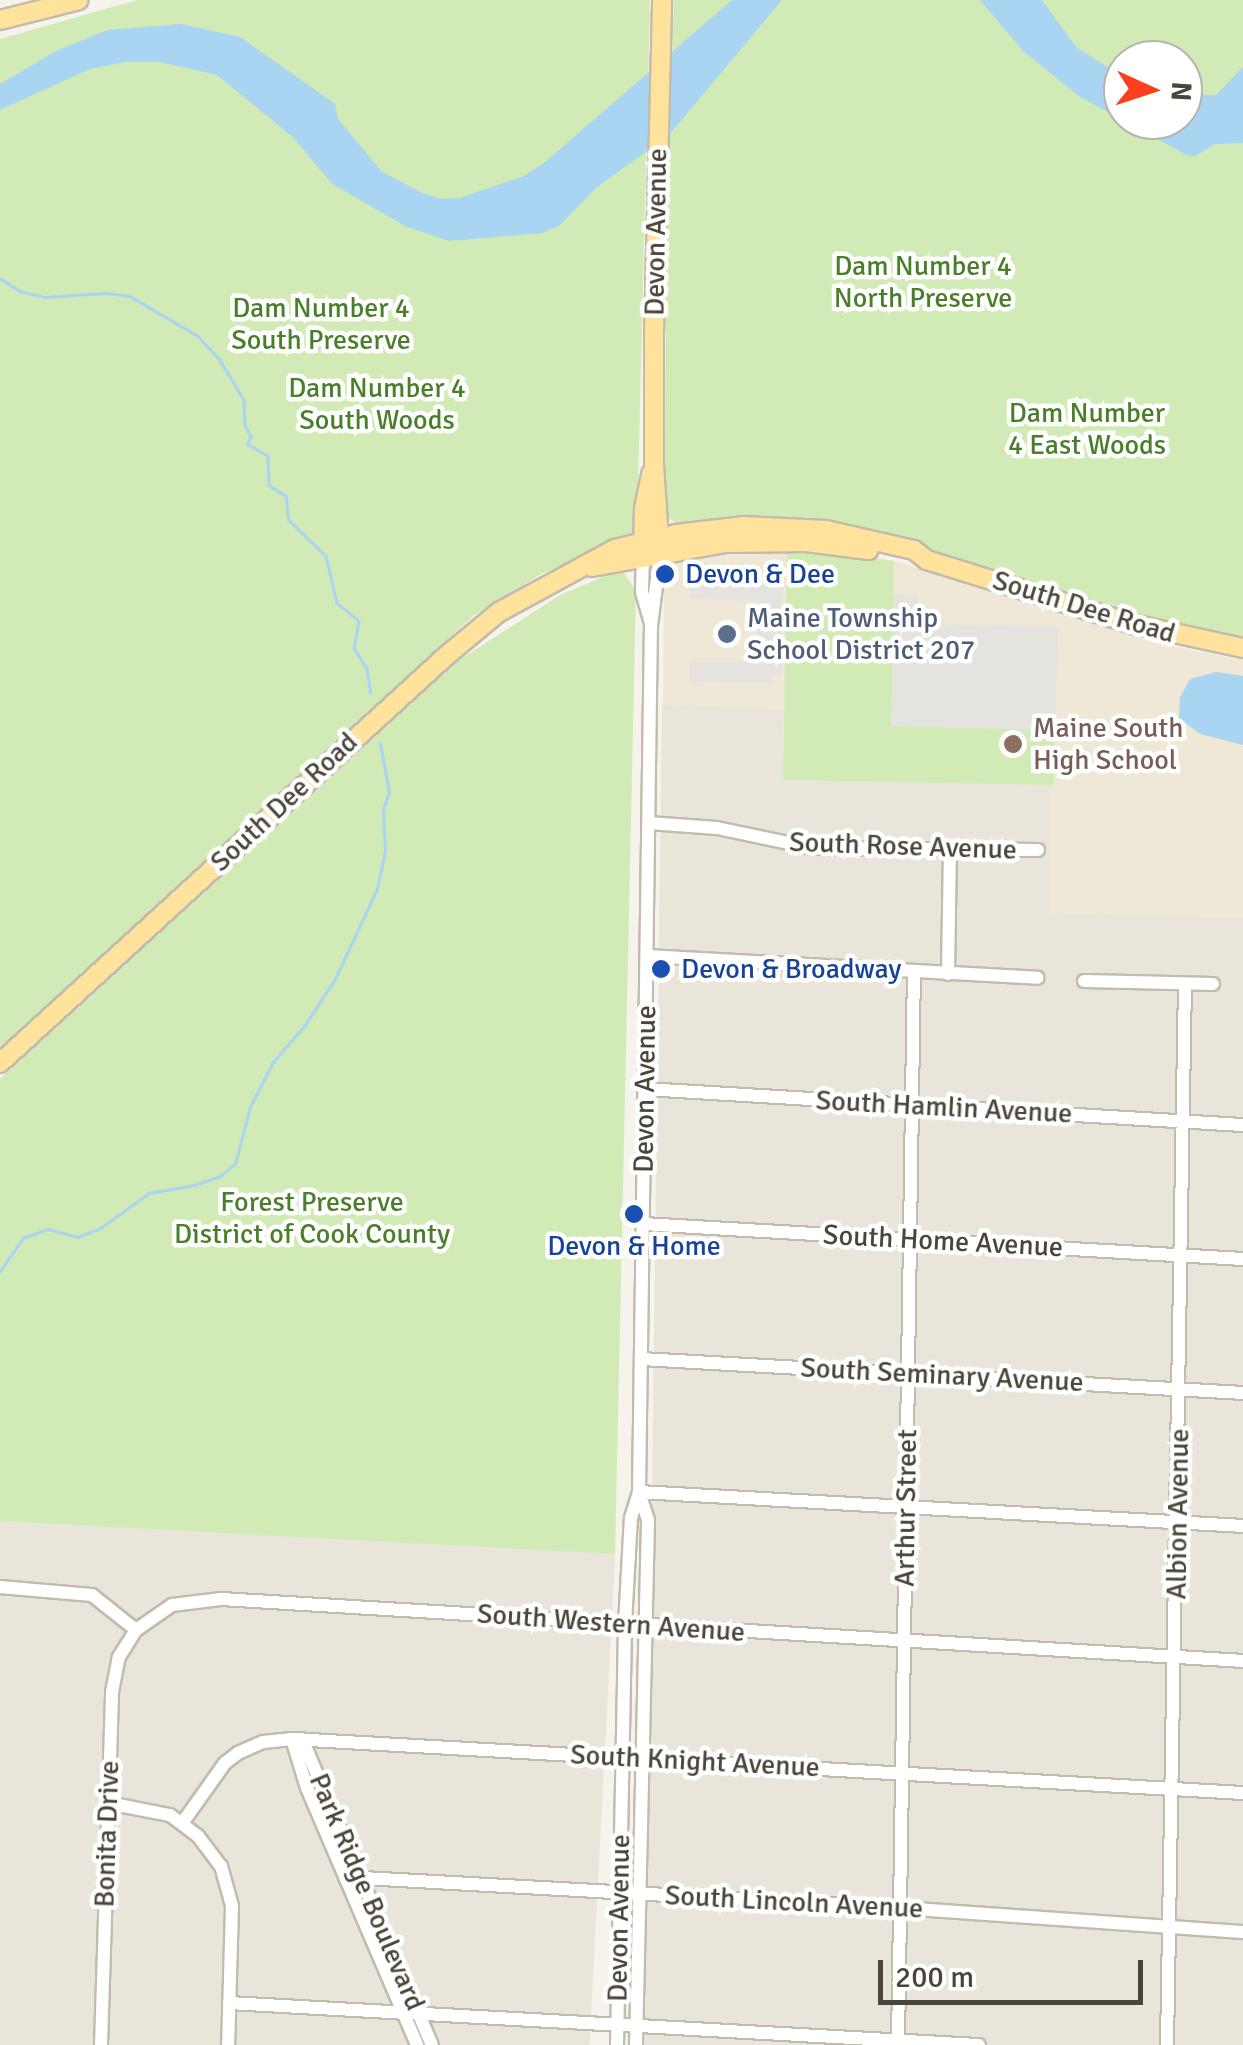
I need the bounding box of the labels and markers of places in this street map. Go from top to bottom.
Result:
place label: Devon & Dee [685,557,835,591]
marker: Devon & Dee [654,563,676,585]
place label: Maine Township School District 207 [747,601,975,667]
marker: Maine Township School District 207 [716,623,738,645]
place label: Maine South High School [1033,711,1183,777]
marker: Maine South High School [1002,733,1024,755]
place label: Devon & Broadway [681,952,901,986]
marker: Devon & Broadway [650,958,672,980]
marker: Devon & Home [623,1203,645,1225]
place label: Devon & Home [547,1229,721,1263]

